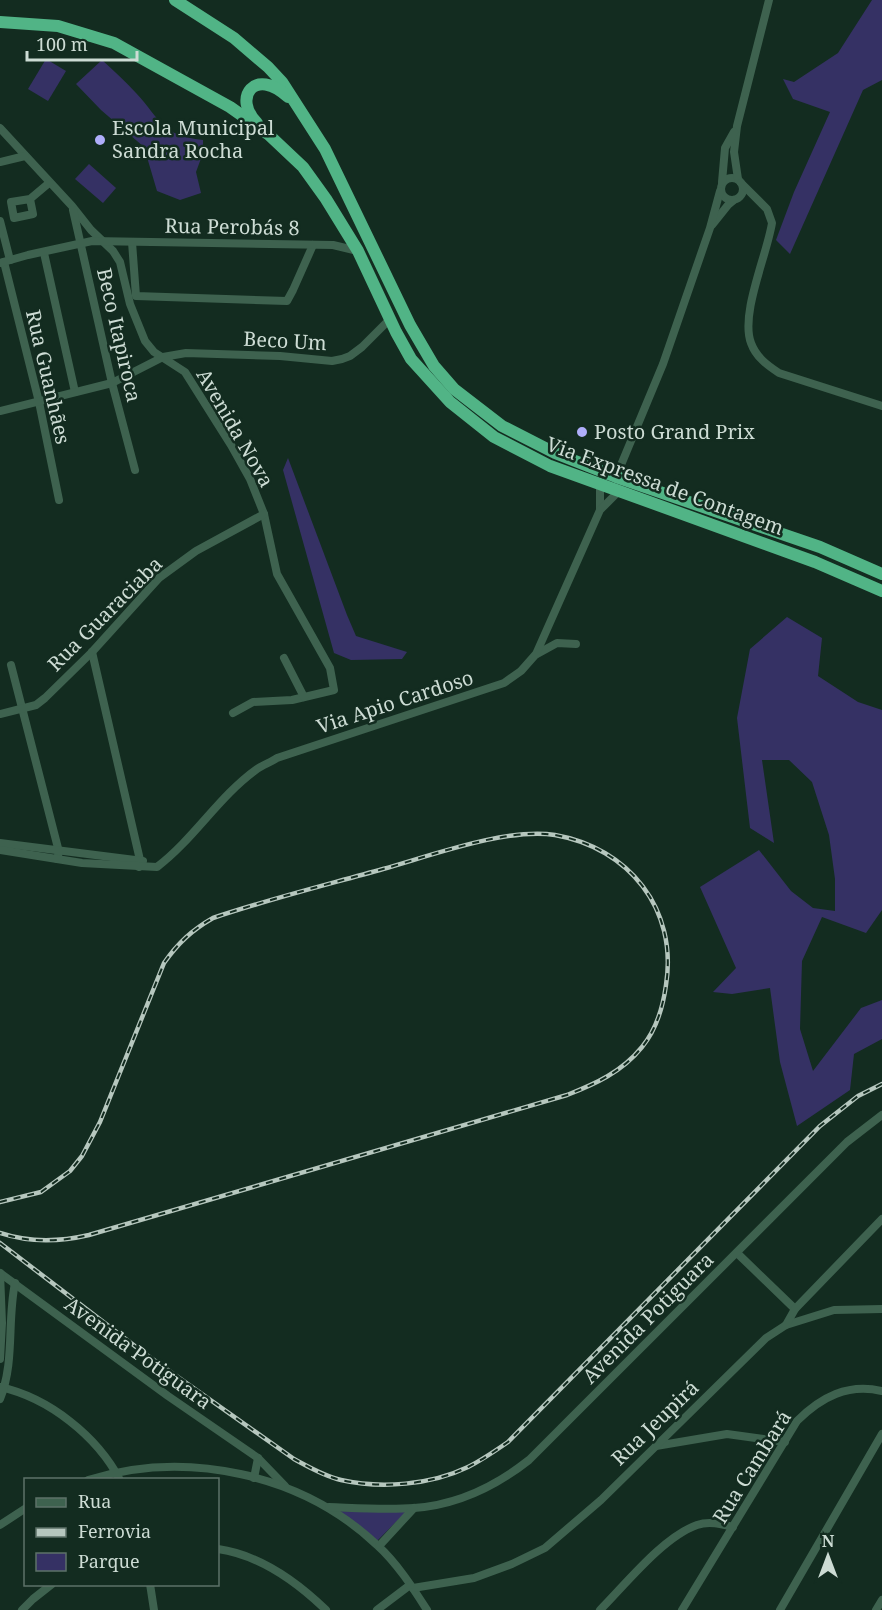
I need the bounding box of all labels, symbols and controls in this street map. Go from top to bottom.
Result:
scale bar [27,24,136,62]
text: 100 m [36,32,88,56]
place label: Escola Municipal Sandra Rocha [112,114,274,164]
marker: Escola Municipal Sandra Rocha [93,133,107,147]
street label: Rua Perobás 8 [164,212,300,241]
street label: Beco Itapiroca [91,265,148,405]
street label: Rua Guanhães [20,307,77,447]
street label: Beco Um [243,325,328,356]
street label: Avenida Nova [191,363,280,492]
place label: Posto Grand Prix [594,418,755,445]
marker: Posto Grand Prix [575,425,589,439]
street label: Via Expressa de Contagem [543,430,788,541]
street label: Rua Guaraciaba [41,550,168,677]
street label: Via Apio Cardoso [313,663,477,740]
street label: Avenida Potiguara [576,1246,719,1389]
street label: Avenida Potiguara [59,1290,217,1415]
street label: Rua Jeupirá [605,1374,704,1471]
street label: Rua Cambará [706,1405,797,1528]
legend [24,1478,219,1586]
text: Rua [78,1489,111,1513]
text: Ferrovia [78,1519,151,1543]
north arrow [798,1526,858,1586]
text: N [822,1530,835,1552]
text: Parque [78,1549,140,1573]

